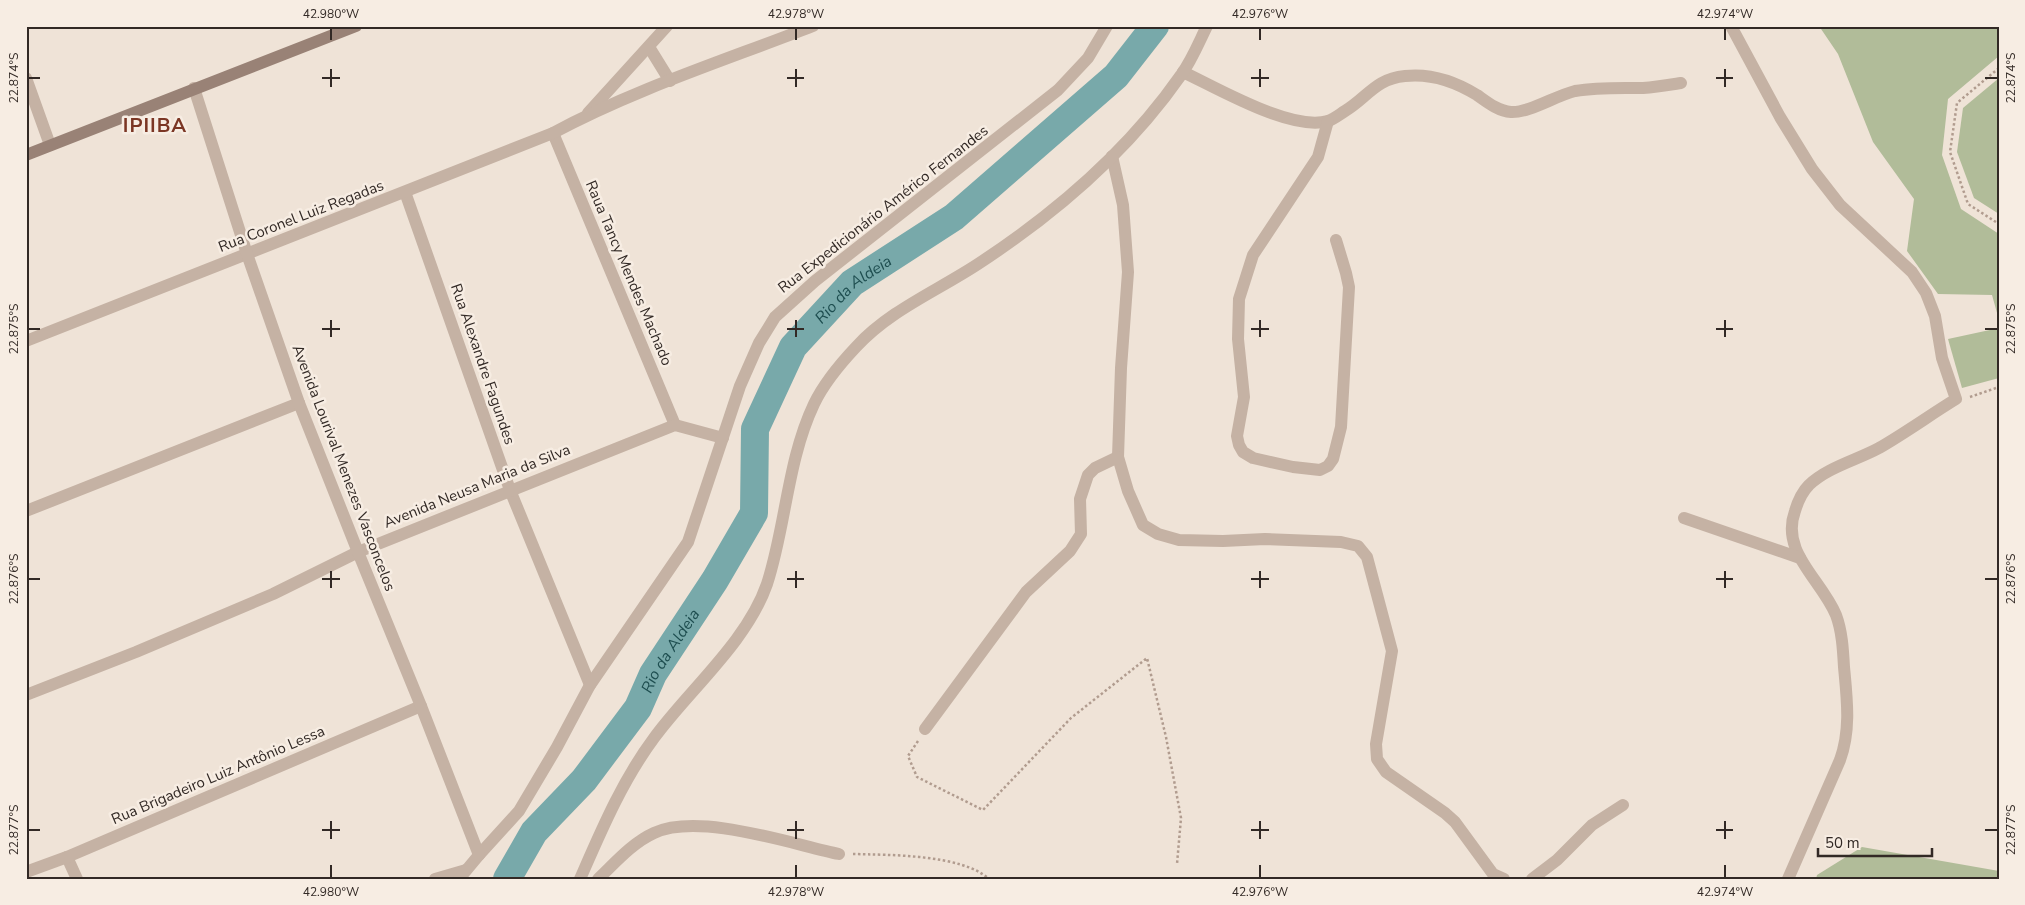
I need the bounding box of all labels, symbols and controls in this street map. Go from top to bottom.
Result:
text: 42.980°W [303,6,359,22]
text: 42.978°W [768,6,824,22]
text: 42.976°W [1232,6,1288,22]
text: 42.974°W [1697,6,1753,22]
text: 22.874°S [6,53,22,103]
text: 22.874°S [2003,53,2019,103]
district label: IPIIBA [123,112,187,139]
street label: Rua Expedicionário Américo Fernandes [774,120,992,298]
street label: Rua Coronel Luiz Regadas [215,175,387,257]
street label: Raua Tancy Mendes Machado [581,177,677,369]
water label: Rio da Aldeia [810,250,896,329]
street label: Rua Alexandre Fagundes [446,281,520,447]
text: 22.875°S [6,304,22,354]
text: 22.875°S [2003,304,2019,354]
street label: Avenida Lourival Menezes Vasconcelos [288,342,400,594]
street label: Avenida Neusa Maria da Silva [381,439,573,533]
text: 22.876°S [6,554,22,604]
text: 22.876°S [2003,554,2019,604]
water label: Rio da Aldeia [636,605,705,697]
street label: Rua Brigadeiro Luiz Antônio Lessa [108,721,328,829]
text: 22.877°S [6,805,22,855]
text: 22.877°S [2003,805,2019,855]
scale bar [1818,825,1931,857]
text: 50 m [1825,833,1860,853]
text: 42.980°W [303,884,359,900]
text: 42.978°W [768,884,824,900]
text: 42.976°W [1232,884,1288,900]
text: 42.974°W [1697,884,1753,900]

